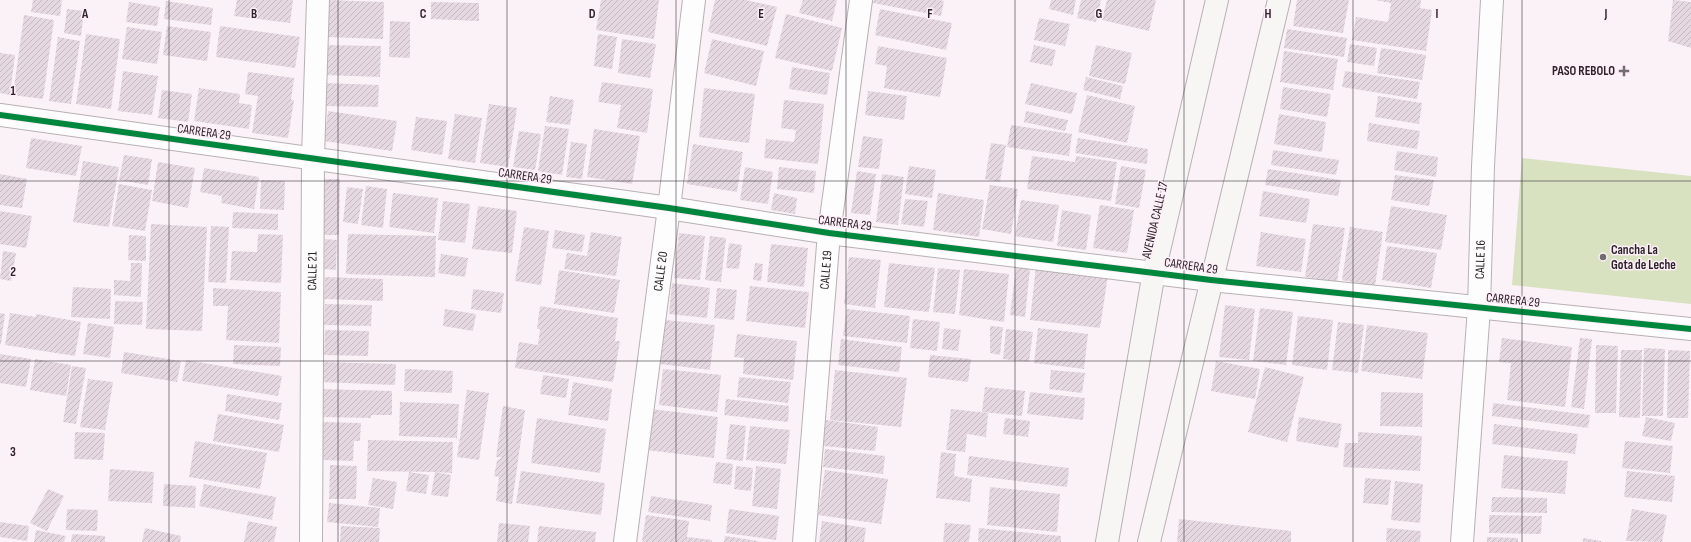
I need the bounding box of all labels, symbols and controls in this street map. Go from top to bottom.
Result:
text: A [81,6,89,22]
text: B [251,6,257,22]
text: C [420,6,427,22]
text: D [589,6,596,22]
text: E [758,6,764,22]
text: F [927,6,933,22]
text: G [1096,6,1103,22]
text: H [1265,6,1272,22]
text: I [1436,6,1439,22]
text: J [1604,6,1608,22]
place label: PASO REBOLO [1552,63,1615,79]
marker: PASO REBOLO [1618,65,1630,77]
text: 1 [10,83,16,99]
street label: CARRERA 29 [176,120,232,144]
street label: CARRERA 29 [497,164,553,188]
street label: AVENIDA CALLE 17 [1138,179,1172,261]
street label: CARRERA 29 [817,212,873,234]
street label: CALLE 16 [1472,240,1489,279]
place label: Cancha La Gota de Leche [1611,242,1676,273]
street label: CALLE 19 [816,249,836,290]
street label: CALLE 20 [650,250,671,292]
street label: CALLE 21 [304,251,321,291]
marker: Cancha La Gota de Leche [1598,252,1608,262]
street label: CARRERA 29 [1163,254,1219,278]
text: 2 [10,264,16,280]
street label: CARRERA 29 [1485,289,1541,311]
text: 3 [10,444,16,460]

